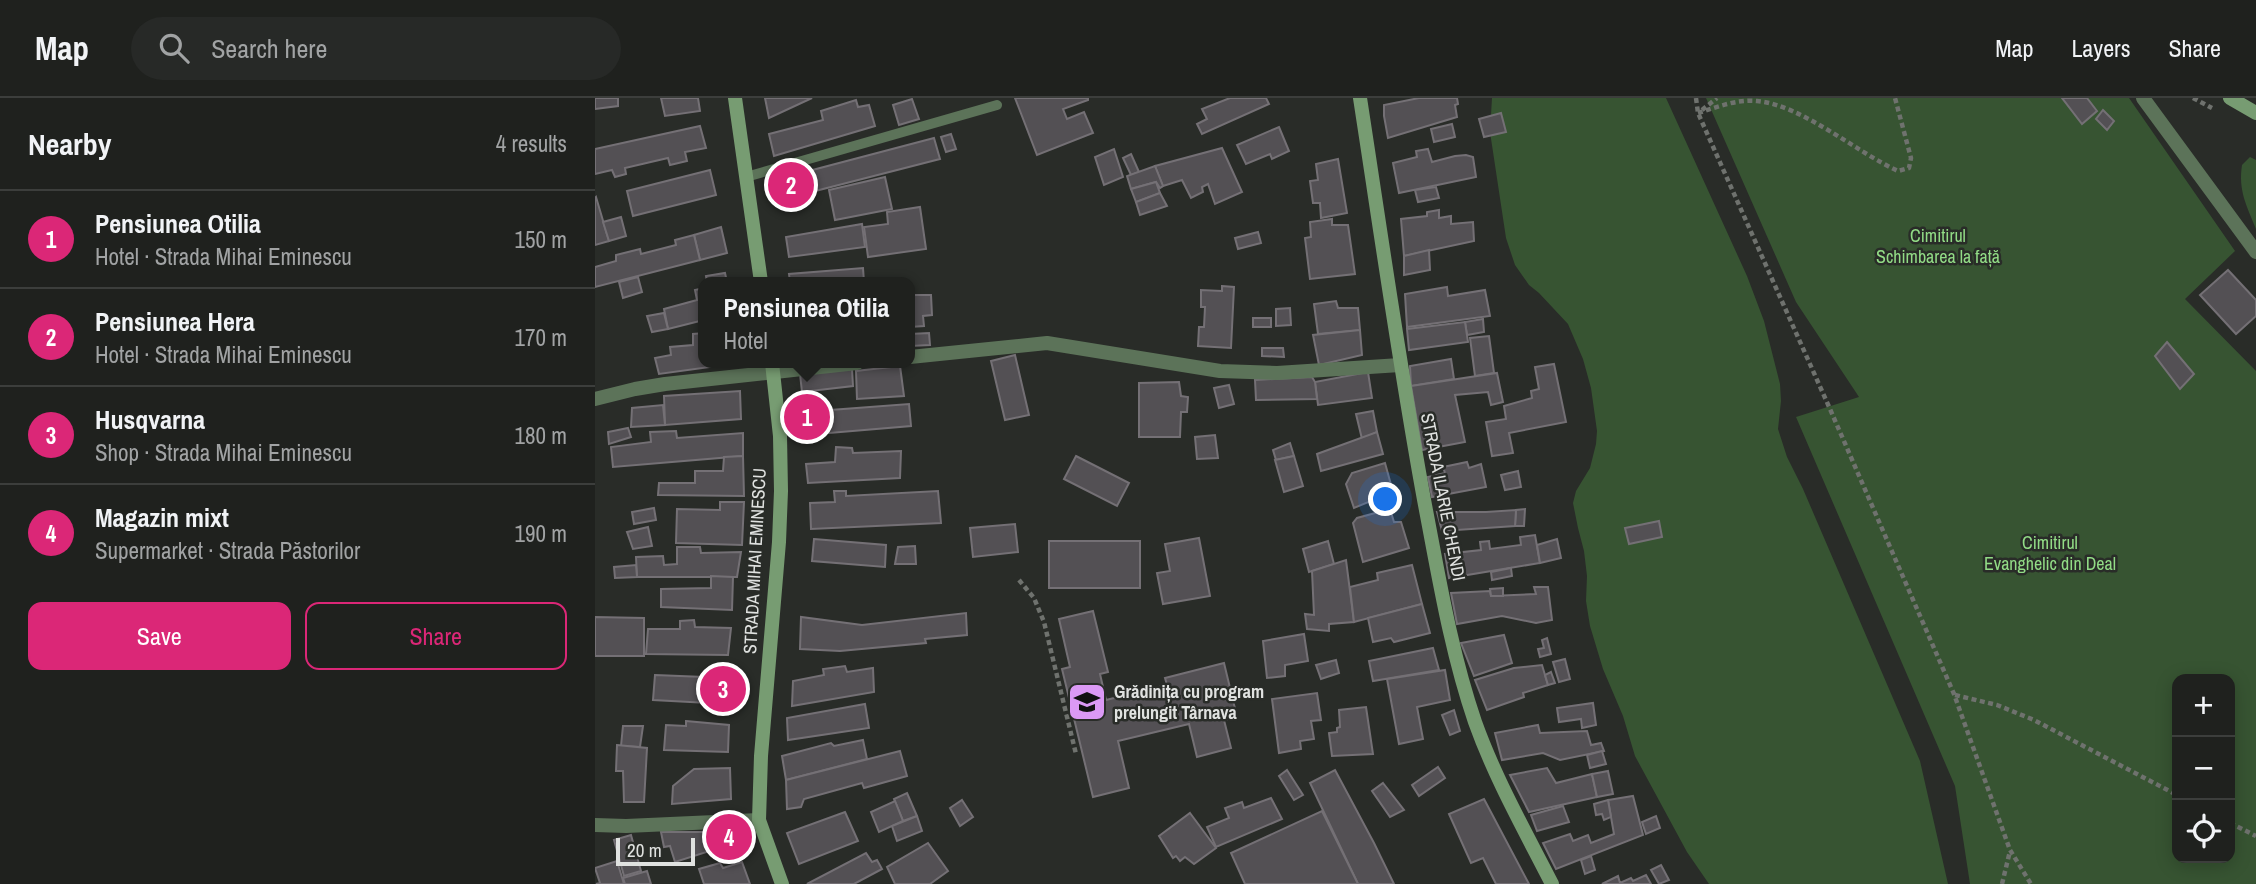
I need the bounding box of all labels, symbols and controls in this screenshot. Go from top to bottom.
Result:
search box [131,17,621,80]
text: Map [35,26,89,70]
icon: search [155,29,193,67]
text: Search here [211,31,327,66]
text: Map [1995,32,2033,64]
text: Layers [2071,32,2130,64]
text: Share [2168,32,2221,64]
text: Nearby [28,124,111,164]
text: 4 results [496,128,567,159]
pin: 2 [768,159,814,211]
text: Pensiunea Otilia [95,206,261,241]
park label: Cimitirul Schimbarea la față [1876,223,2000,269]
text: 1 [46,224,56,255]
text: 150 m [515,224,567,255]
text: Hotel · Strada Mihai Eminescu [95,241,352,272]
popup [698,277,915,368]
text: Pensiunea Otilia [724,290,889,325]
text: Pensiunea Hera [95,304,255,339]
text: 2 [46,322,56,353]
text: 170 m [515,322,567,353]
text: Hotel [724,325,768,356]
text: Hotel · Strada Mihai Eminescu [95,339,352,370]
pin: 1 [784,391,830,443]
text: Husqvarna [95,402,205,437]
street label: STRADA ILARIE CHENDI [1415,411,1472,583]
text: 3 [46,420,56,451]
text: 180 m [515,420,567,451]
text: Shop · Strada Mihai Eminescu [95,437,352,468]
street label: STRADA MIHAI EMINESCU [737,467,772,655]
your location [1368,482,1402,516]
text: Magazin mixt [95,500,229,535]
text: 4 [46,518,56,549]
text: 190 m [515,518,567,549]
park label: Cimitirul Evanghelic din Deal [1984,530,2116,576]
text: Supermarket · Strada Păstorilor [95,535,360,566]
button: Save [28,602,291,670]
button: Share [305,602,567,670]
pin: 3 [700,663,746,715]
map controls [2172,674,2235,863]
button: + [2172,674,2235,737]
place label: Grădinița cu program prelungit Târnava [1114,679,1264,725]
school or university icon: Grădinița cu program prelungit Târnava [1066,681,1108,723]
button: − [2172,737,2235,800]
button: locate [2172,800,2235,863]
pin: 4 [706,811,752,863]
scale bar [616,835,695,867]
text: 20 m [627,837,662,863]

